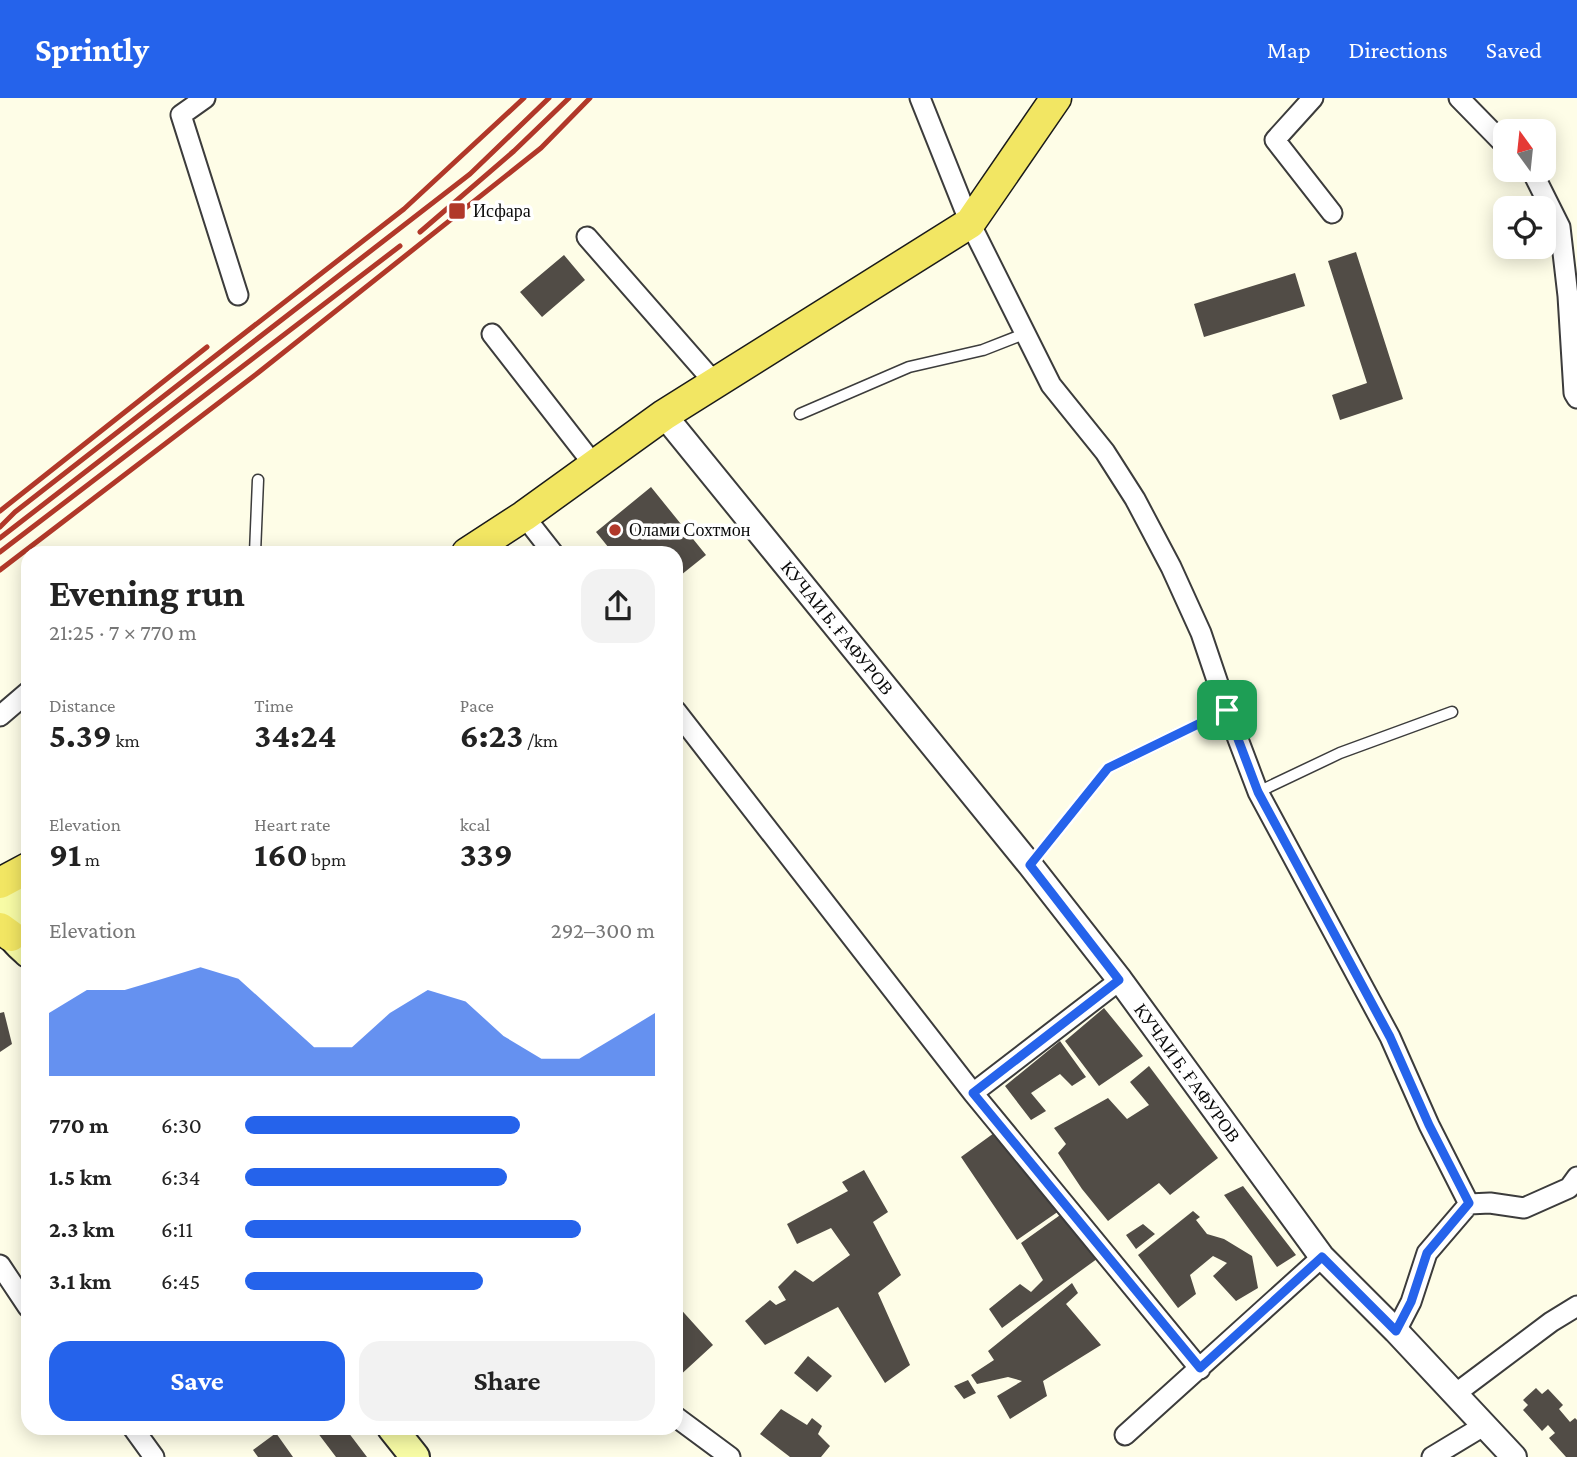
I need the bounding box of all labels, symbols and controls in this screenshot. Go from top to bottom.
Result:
text: Sprintly [35,31,149,68]
text: Map [1267,36,1311,63]
text: Directions [1349,36,1448,63]
text: Saved [1486,36,1542,63]
north arrow [1493,119,1556,182]
map controls [1493,119,1556,259]
button: locate [1493,196,1556,259]
marker: Исфара [447,201,467,221]
place label: Исфара [473,201,531,221]
place label: Олами Сохтмон [629,520,751,540]
marker: Олами Сохтмон [607,522,623,538]
street label: КУЧАИ Б. ҒАФУРОВ [777,557,897,699]
button: share [581,569,655,643]
text: Evening run [49,572,245,614]
text: 21:25 · 7 × 770 m [49,619,197,645]
pin [1197,680,1257,740]
icon: arrive [1208,691,1246,729]
text: Distance [49,695,115,716]
text: Time [254,695,293,716]
text: Pace [460,695,494,716]
text: 5.39 [49,716,112,755]
text: 34:24 [254,716,337,755]
text: 6:23 [460,716,523,755]
text: km [112,730,140,751]
text: /km [523,730,558,751]
text: Elevation [49,814,121,835]
text: Heart rate [254,814,330,835]
text: kcal [460,814,490,835]
text: 91 [49,835,81,874]
text: 160 [254,835,308,874]
text: 339 [460,835,513,874]
text: m [81,849,100,870]
text: bpm [308,849,346,870]
text: Elevation [49,917,136,943]
text: 292–300 m [551,917,655,943]
street label: КУЧАИ Б. ҒАФУРОВ [1130,1000,1244,1146]
text: 770 m [49,1112,109,1138]
text: 6:30 [161,1112,202,1138]
text: 1.5 km [49,1164,112,1190]
text: 6:34 [161,1164,201,1190]
text: 2.3 km [49,1216,115,1242]
text: 6:11 [161,1216,193,1242]
text: 3.1 km [49,1268,112,1294]
text: 6:45 [161,1268,200,1294]
button: Save [49,1341,345,1421]
button: Share [359,1341,655,1421]

